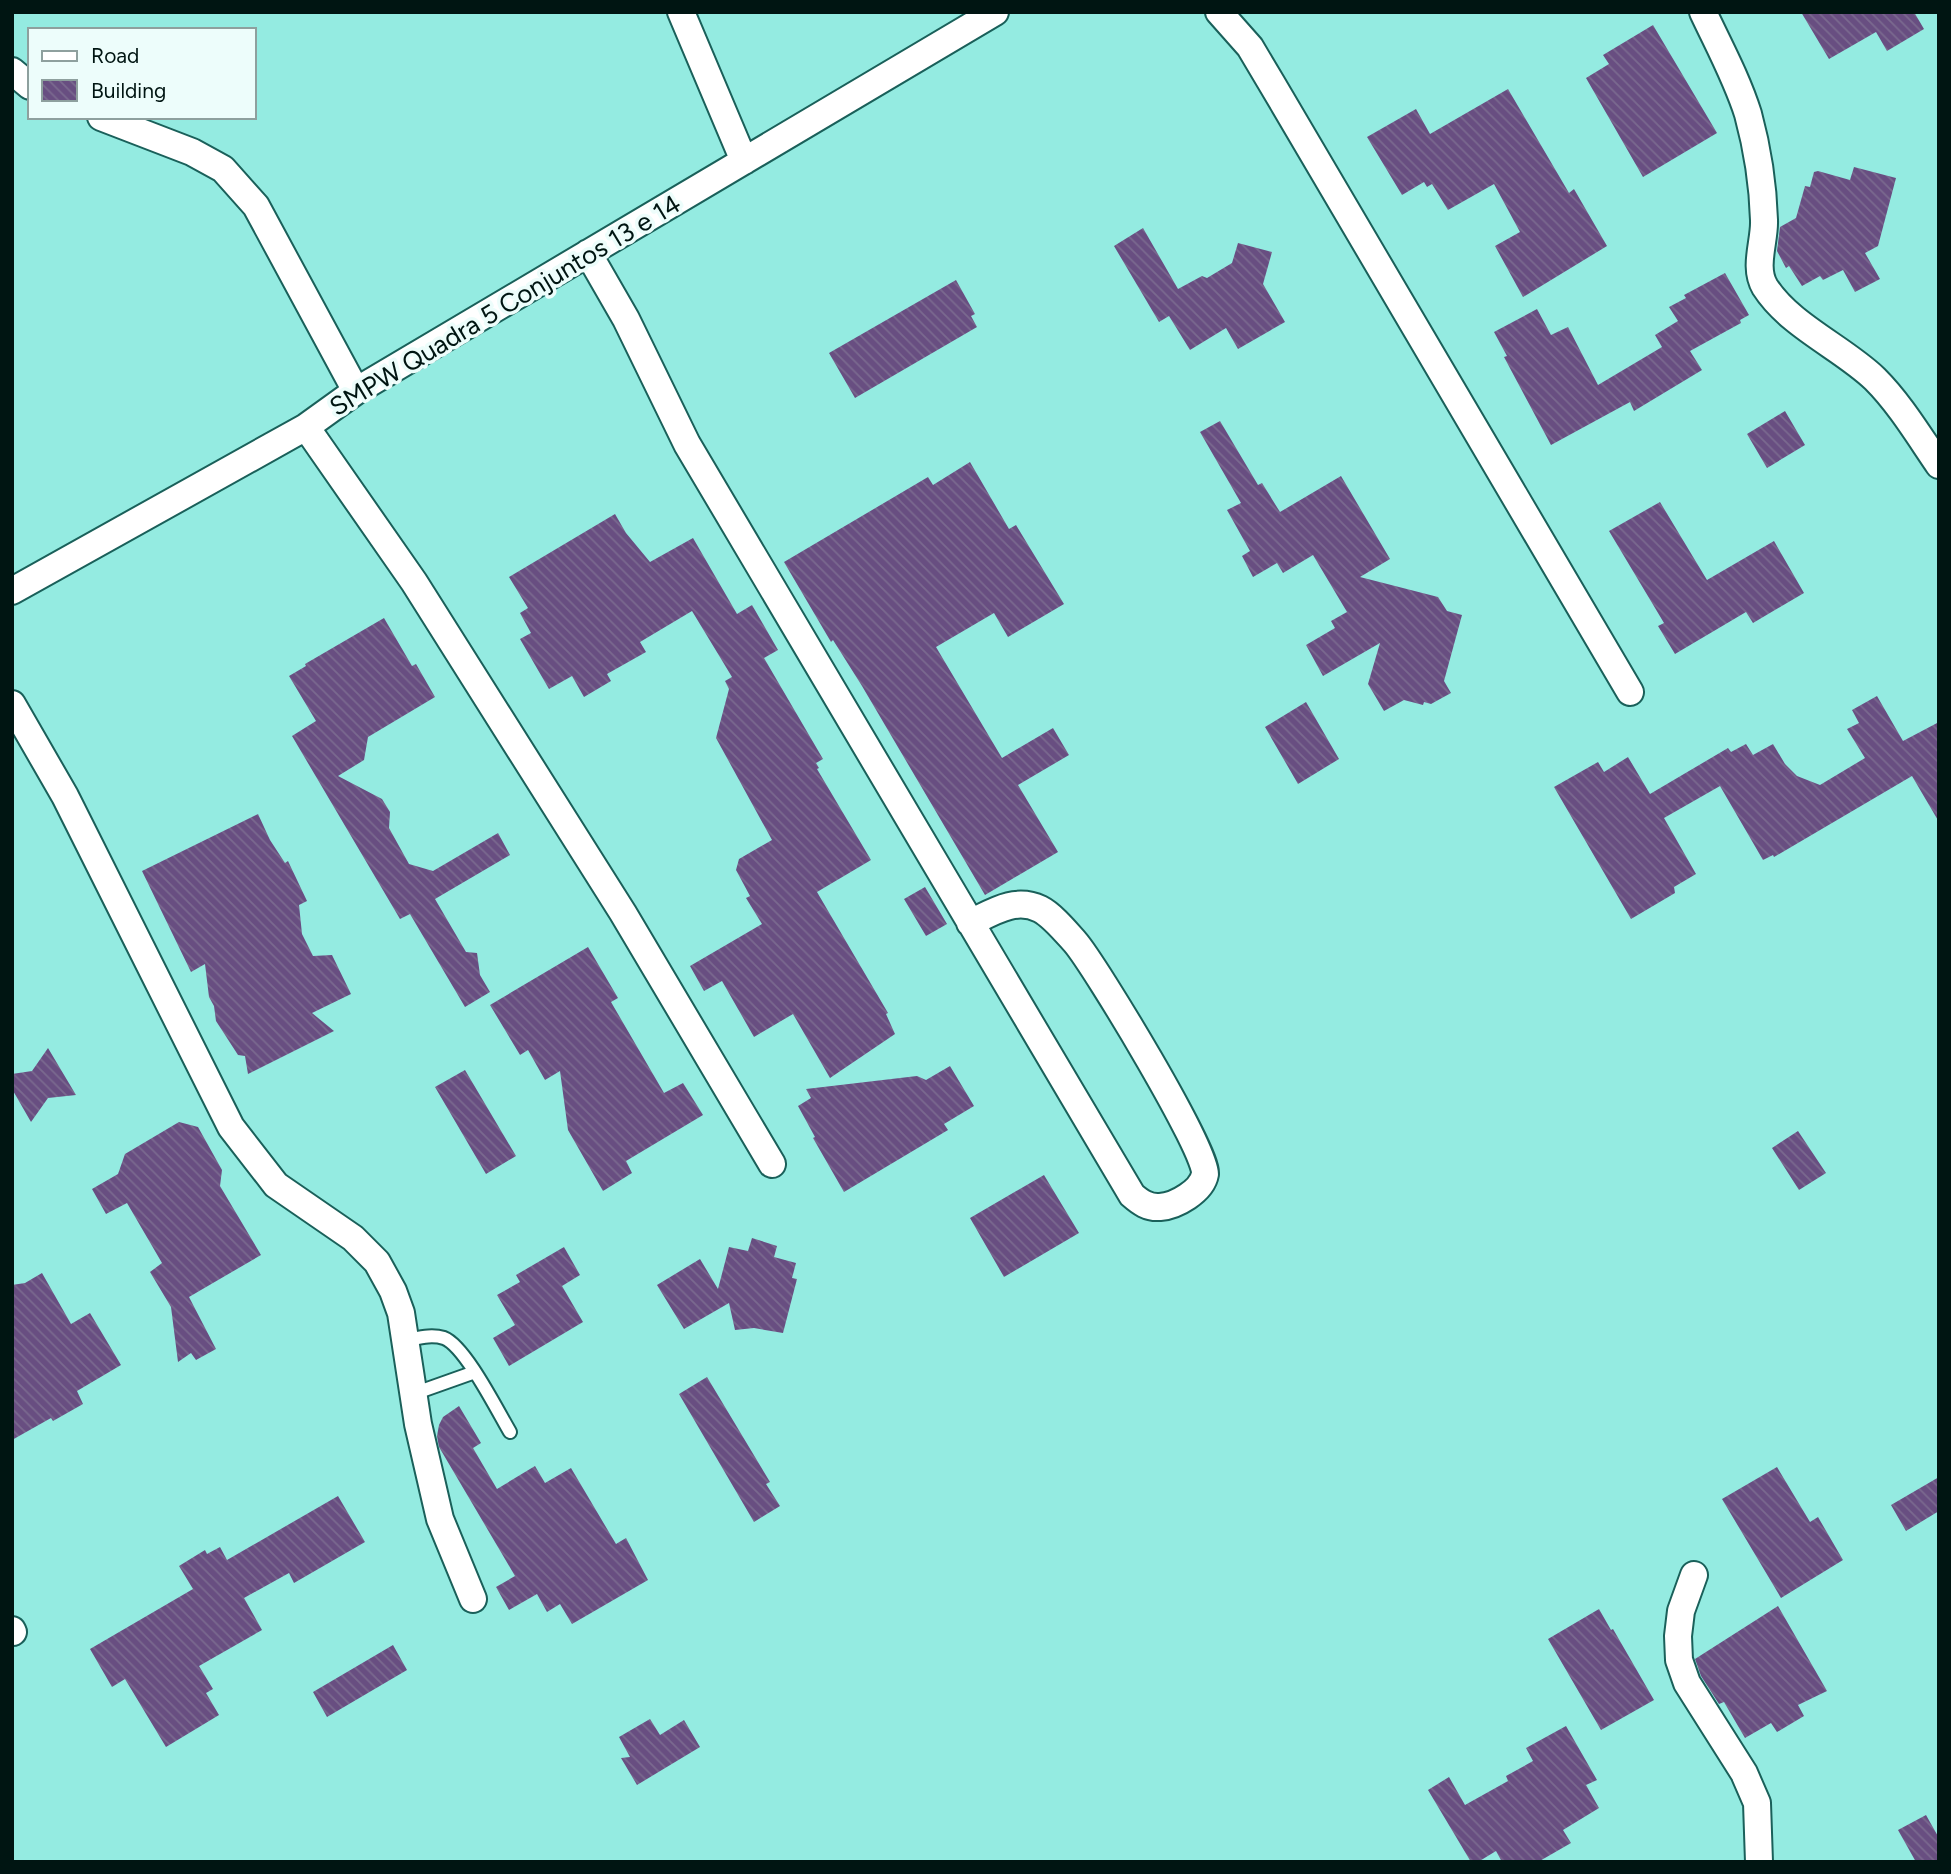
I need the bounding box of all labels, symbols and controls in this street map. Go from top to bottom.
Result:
legend [28,28,256,119]
text: Road [91,43,139,68]
text: Building [91,78,166,103]
street label: SMPW Quadra 5 Conjuntos 13 e 14 [324,187,686,423]

